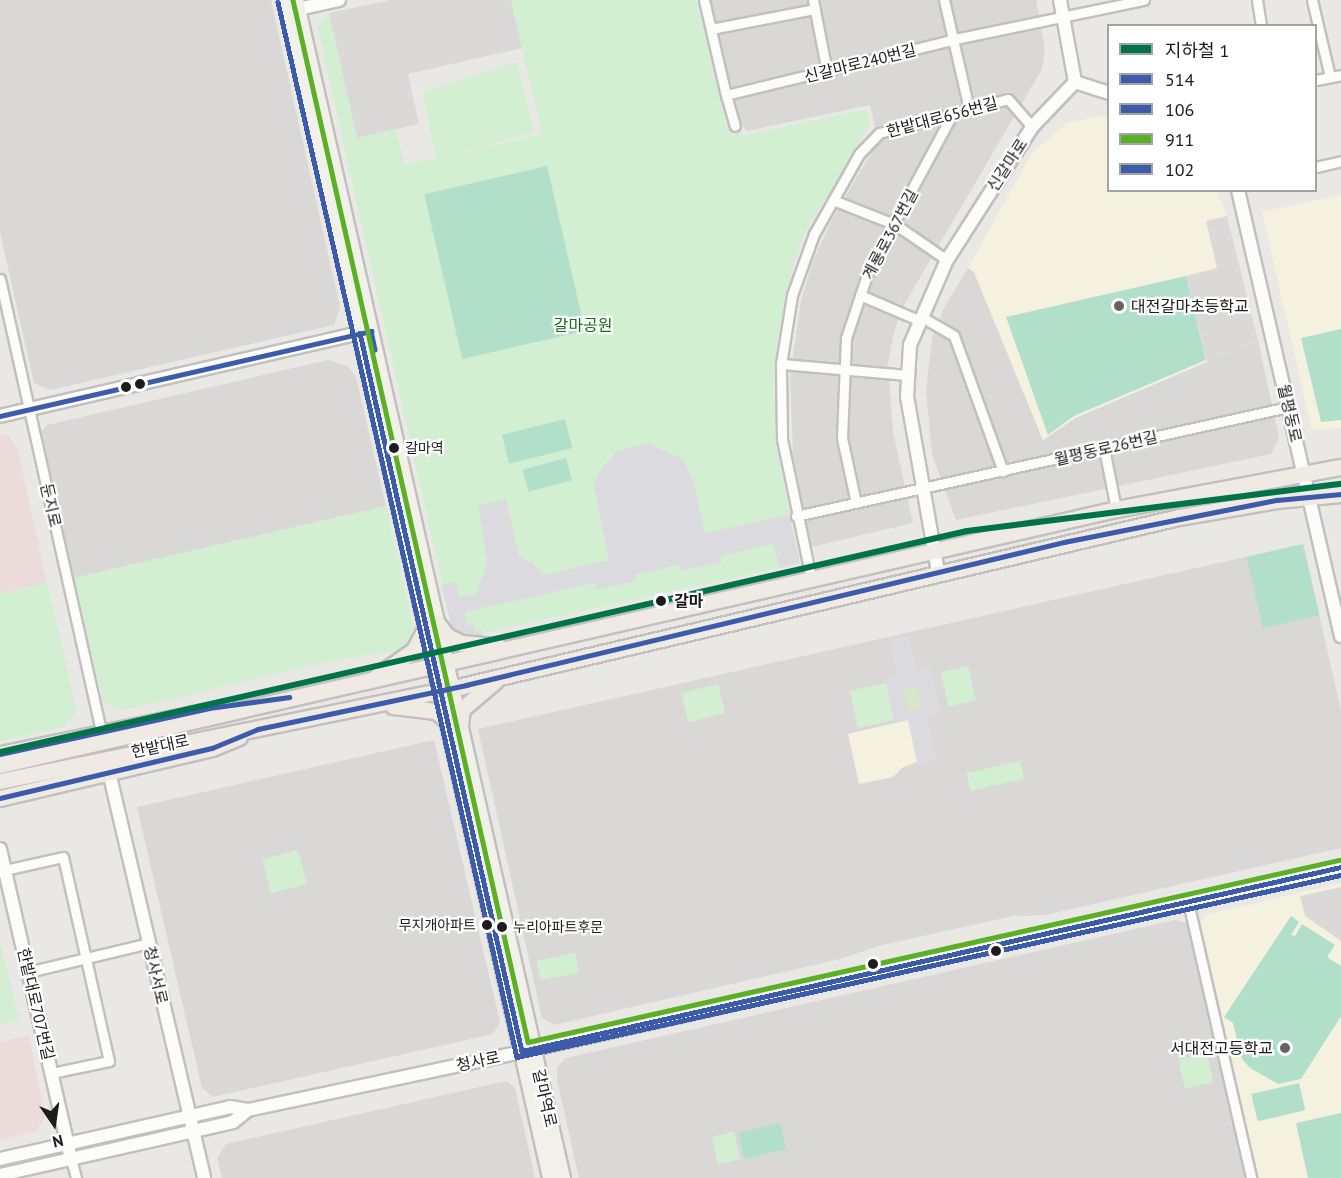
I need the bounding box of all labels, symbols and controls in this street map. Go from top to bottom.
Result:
legend [1107,24,1317,192]
text: 지하철 1 [1165,39,1229,62]
street label: 신갈마로240번길 [802,40,918,86]
text: 514 [1165,68,1194,91]
street label: 한밭대로656번길 [884,93,1000,141]
text: 106 [1165,98,1194,121]
text: 911 [1165,128,1194,151]
street label: 신갈마로 [983,135,1031,195]
text: 102 [1165,158,1194,181]
street label: 계룡로367번길 [858,185,922,283]
place label: 대전갈마초등학교 [1131,296,1249,316]
marker: 대전갈마초등학교 [1112,299,1126,313]
park label: 갈마공원 [554,315,612,335]
unlabelled marker [134,378,146,390]
unlabelled marker [120,381,132,393]
street label: 월평동로 [1274,382,1306,444]
street label: 월평동로26번길 [1052,427,1160,469]
place label: 갈마역 [405,440,444,456]
marker: 갈마역 [388,442,400,454]
street label: 둔지로 [37,481,65,529]
place label: 갈마 [674,591,703,611]
marker: 갈마 [652,592,670,610]
street label: 한밭대로 [129,730,191,762]
place label: 무지개아파트 [399,917,476,933]
marker: 무지개아파트 [481,919,493,931]
place label: 누리아파트후문 [513,919,603,935]
marker: 누리아파트후문 [496,921,508,933]
street label: 청사서로 [140,944,172,1006]
unlabelled marker [990,945,1002,957]
street label: 한밭대로707번길 [14,946,58,1062]
unlabelled marker [867,958,879,970]
place label: 서대전고등학교 [1170,1038,1273,1058]
marker: 서대전고등학교 [1278,1041,1292,1055]
street label: 청사로 [454,1047,502,1075]
street label: 갈마역로 [529,1067,561,1129]
north arrow [24,1094,84,1154]
text: N [51,1131,65,1152]

